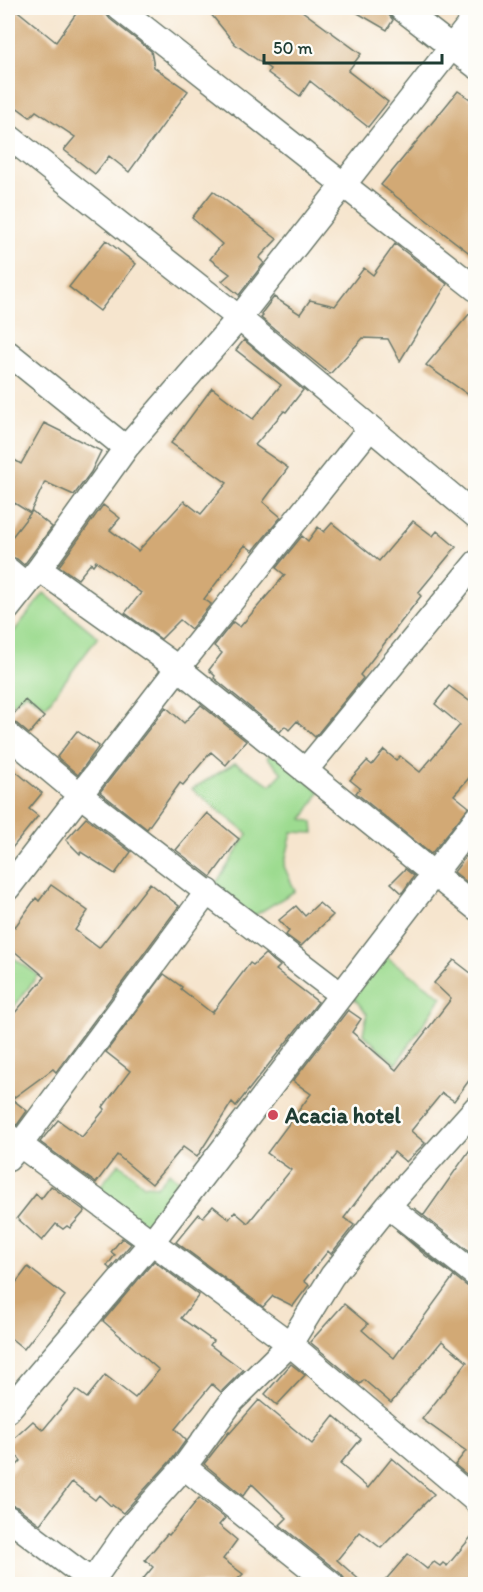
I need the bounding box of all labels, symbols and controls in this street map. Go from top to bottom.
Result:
scale bar [264,27,442,65]
text: 50 m [273,37,313,59]
place label: Acacia hotel [284,1102,401,1129]
marker: Acacia hotel [266,1108,280,1122]

